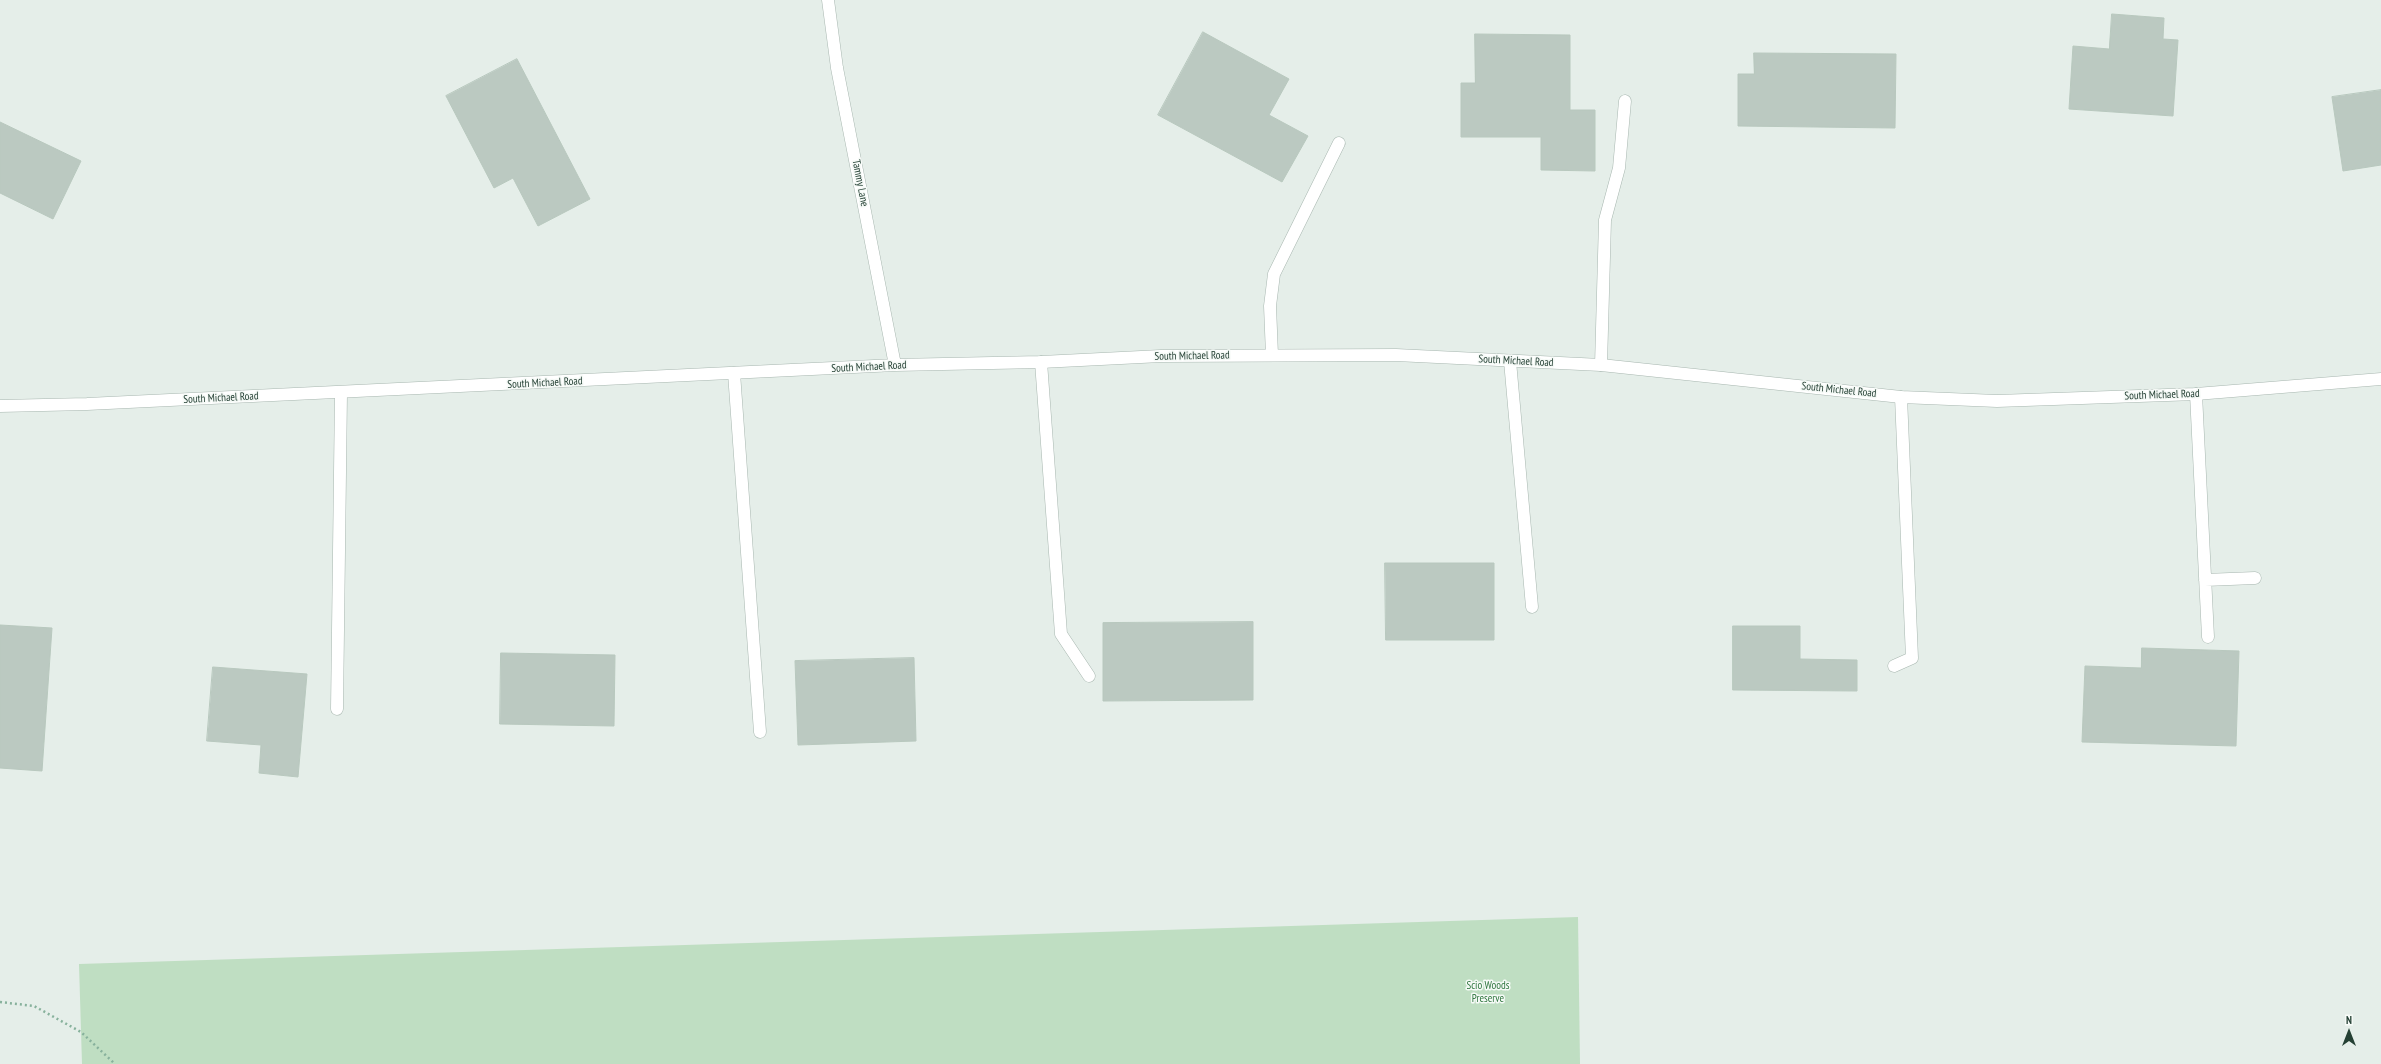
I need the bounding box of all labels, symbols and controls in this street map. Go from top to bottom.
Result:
street label: Tammy Lane [849,158,871,208]
street label: South Michael Road [1154,349,1230,363]
street label: South Michael Road [1478,352,1554,370]
street label: South Michael Road [831,358,907,376]
street label: South Michael Road [507,374,583,392]
street label: South Michael Road [1801,380,1877,400]
street label: South Michael Road [2124,387,2200,403]
street label: South Michael Road [183,389,259,407]
park label: Scio Woods Preserve [1466,979,1510,1005]
north arrow [2329,1012,2369,1052]
text: N [2346,1013,2352,1027]

